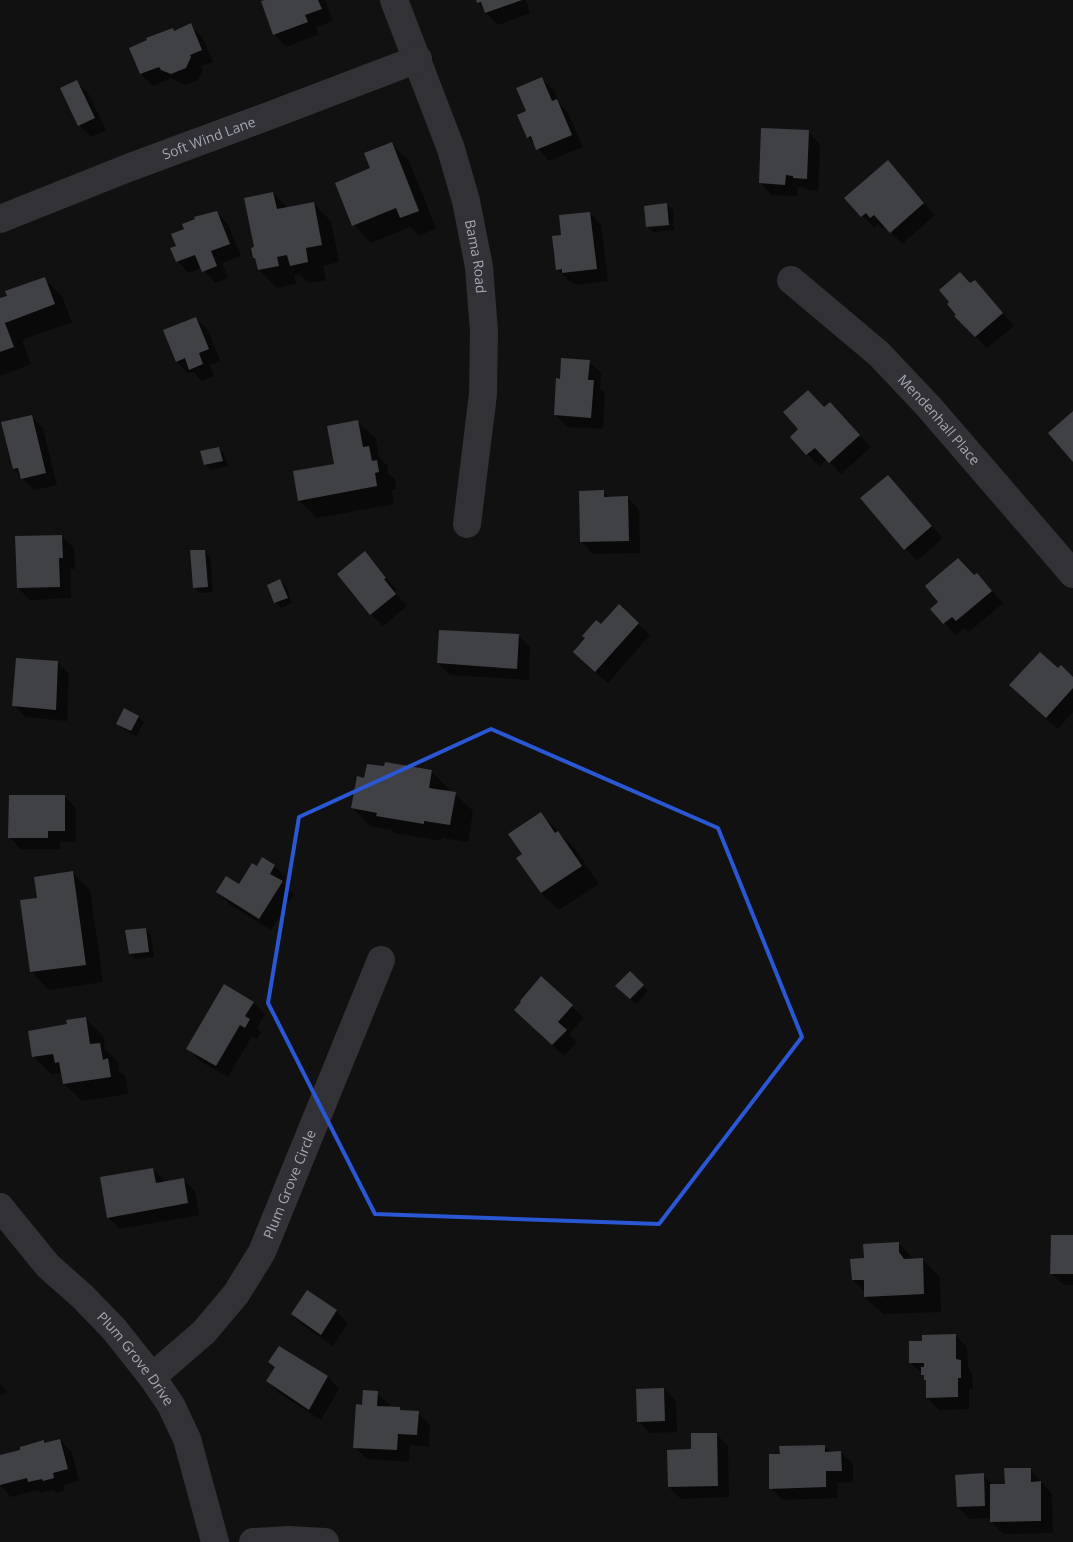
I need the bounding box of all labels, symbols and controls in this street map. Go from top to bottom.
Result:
street label: Soft Wind Lane [159,112,258,164]
street label: Bama Road [461,218,491,294]
street label: Mendenhall Place [894,370,985,469]
street label: Plum Grove Circle [258,1127,320,1241]
street label: Plum Grove Drive [93,1307,179,1409]

